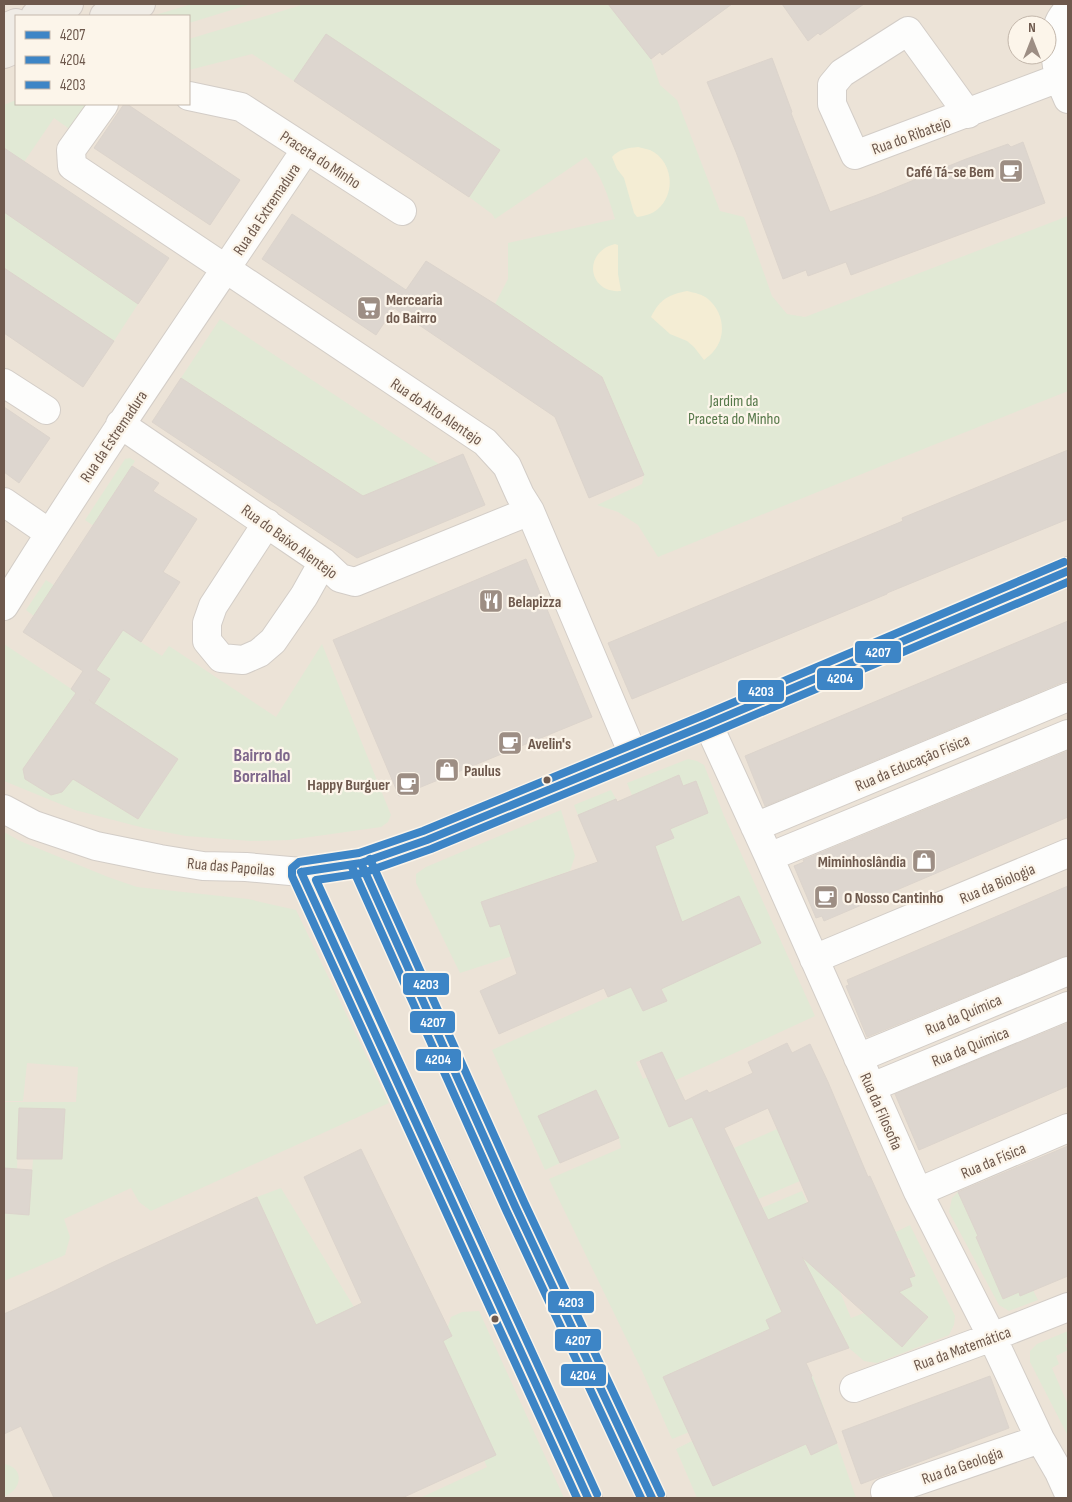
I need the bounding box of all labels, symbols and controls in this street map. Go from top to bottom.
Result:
legend [15,15,190,105]
north arrow [1007,15,1057,65]
text: N [1028,19,1036,36]
text: 4207 [60,26,85,45]
text: 4204 [60,51,86,70]
text: 4203 [60,76,86,95]
street label: Rua do Ribatejo [870,113,954,159]
street label: Praceta do Minho [276,127,364,193]
cafe icon: Café Tá-se Bem [998,158,1024,184]
street label: Rua da Extremadura [230,160,305,259]
place label: Café Tá-se Bem [906,163,994,182]
place label: Mercearia do Bairro [386,291,443,328]
supermarket icon: Mercearia do Bairro [356,295,382,321]
street label: Rua do Alto Alentejo [387,375,486,450]
street label: Rua da Estremadura [77,387,152,486]
park label: Jardim da Praceta do Minho [688,392,780,429]
street label: Rua do Baixo Alentejo [237,501,341,583]
restaurant icon: Belapizza [478,588,504,614]
place label: Belapizza [508,593,561,612]
line badge: 4207 [854,640,902,664]
text: 4207 [865,644,892,661]
line badge: 4204 [816,667,864,691]
text: 4204 [827,670,853,687]
line badge: 4203 [737,679,785,703]
text: 4203 [748,683,774,700]
cafe icon: Avelin's [497,730,523,756]
street label: Rua da Educação Física [853,731,973,796]
place label: Avelin's [527,735,571,754]
district label: Bairro do Borralhal [233,745,291,787]
shop icon: Paulus [434,757,460,783]
place label: Paulus [464,762,501,781]
cafe icon: Happy Burguer [395,771,421,797]
unlabelled marker [542,775,552,785]
place label: Happy Burguer [307,776,390,795]
shop icon: Miminhoslândia [911,848,937,874]
place label: Miminhoslândia [818,853,906,872]
street label: Rua das Papoilas [186,854,276,881]
street label: Rua da Biologia [957,860,1038,909]
cafe icon: O Nosso Cantinho [813,884,839,910]
place label: O Nosso Cantinho [844,889,944,908]
line badge: 4203 [402,972,450,996]
text: 4203 [413,976,439,993]
street label: Rua da Química [922,991,1005,1040]
line badge: 4207 [409,1010,456,1034]
text: 4207 [420,1014,447,1031]
street label: Rua da Quimica [929,1023,1012,1071]
line badge: 4204 [415,1048,462,1072]
text: 4204 [425,1051,451,1068]
street label: Rua da Filosofia [855,1070,906,1153]
street label: Rua da Física [958,1139,1029,1184]
line badge: 4203 [547,1290,595,1314]
text: 4203 [558,1294,584,1311]
unlabelled marker [490,1314,500,1324]
street label: Rua da Matemática [912,1323,1014,1376]
line badge: 4207 [554,1328,602,1352]
text: 4207 [565,1332,592,1349]
line badge: 4204 [560,1363,607,1387]
text: 4204 [570,1367,596,1384]
street label: Rua da Geologia [920,1444,1005,1489]

